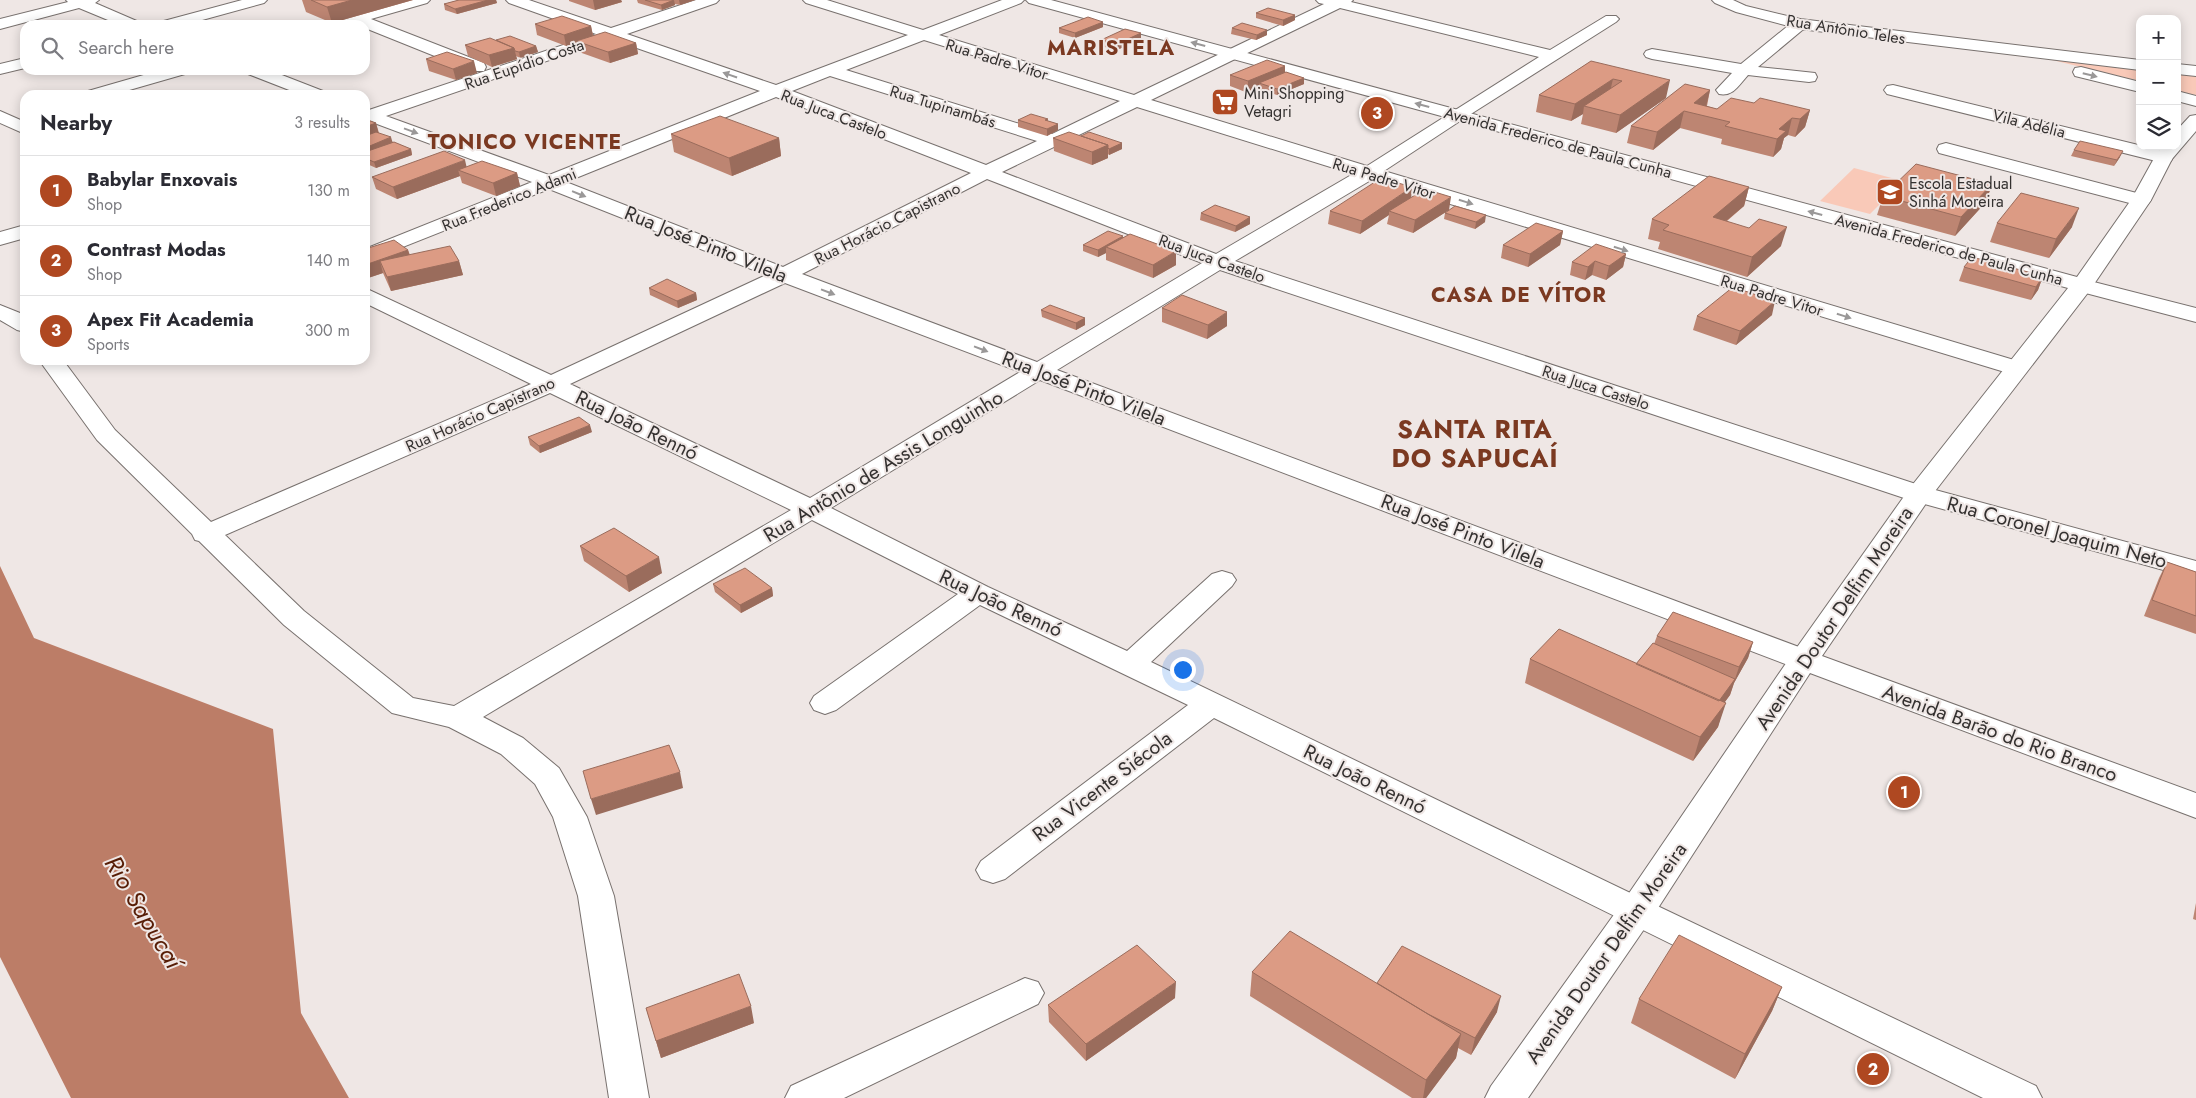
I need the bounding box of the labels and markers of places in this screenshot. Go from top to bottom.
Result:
place label: Mini Shopping Vetagri [1244,82,1344,123]
supermarket icon: Mini Shopping Vetagri [1210,87,1240,117]
pin: 3 [1361,94,1393,132]
place label: Escola Estadual Sinhá Moreira [1909,172,2013,213]
school or university icon: Escola Estadual Sinhá Moreira [1875,177,1905,207]
pin: 1 [1888,773,1920,811]
pin: 2 [1857,1050,1889,1088]

